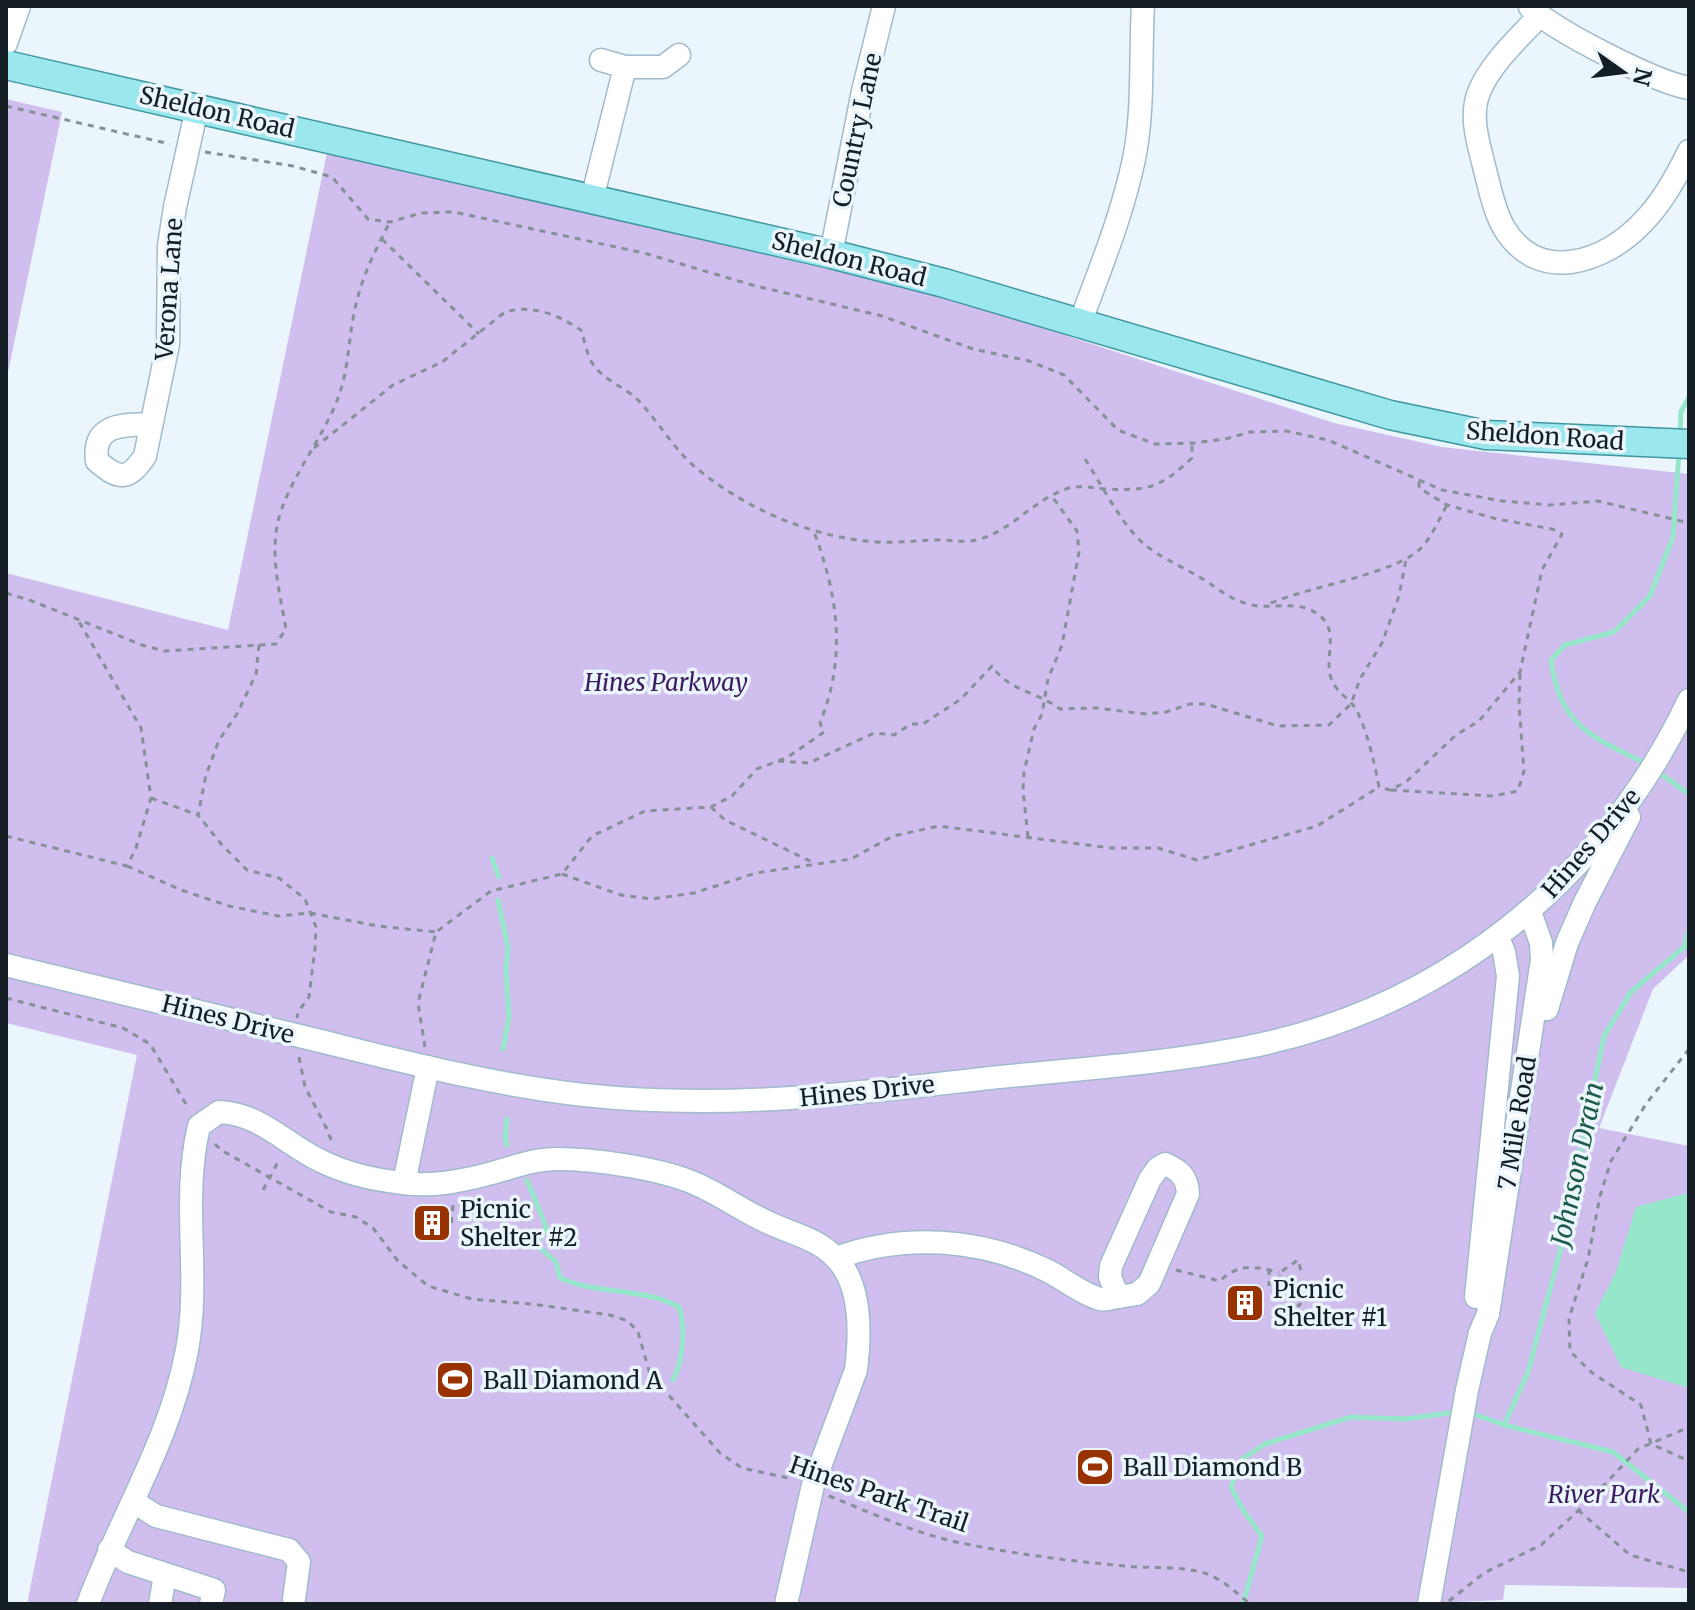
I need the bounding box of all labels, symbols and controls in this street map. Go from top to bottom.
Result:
north arrow [1583,32,1663,112]
street label: Country Lane [826,50,888,210]
text: N [1627,65,1658,89]
street label: Sheldon Road [136,79,298,145]
street label: Verona Lane [148,217,189,362]
street label: Sheldon Road [768,225,930,293]
street label: Sheldon Road [1465,415,1625,457]
park label: Hines Parkway [583,667,748,698]
street label: Hines Drive [1535,782,1647,904]
street label: Hines Drive [159,988,297,1050]
street label: 7 Mile Road [1491,1054,1543,1192]
street label: Hines Drive [798,1069,936,1113]
water label: Johnson Drain [1543,1079,1610,1252]
place label: Picnic Shelter #2 [460,1194,578,1253]
building icon: Picnic Shelter #2 [411,1202,453,1244]
place label: Picnic Shelter #1 [1273,1274,1387,1333]
building icon: Picnic Shelter #1 [1224,1282,1266,1324]
sports icon: Ball Diamond A [434,1359,476,1401]
place label: Ball Diamond A [483,1365,664,1396]
sports icon: Ball Diamond B [1074,1446,1116,1488]
street label: Hines Park Trail [785,1449,973,1539]
place label: Ball Diamond B [1123,1452,1302,1483]
park label: River Park [1548,1479,1660,1510]

